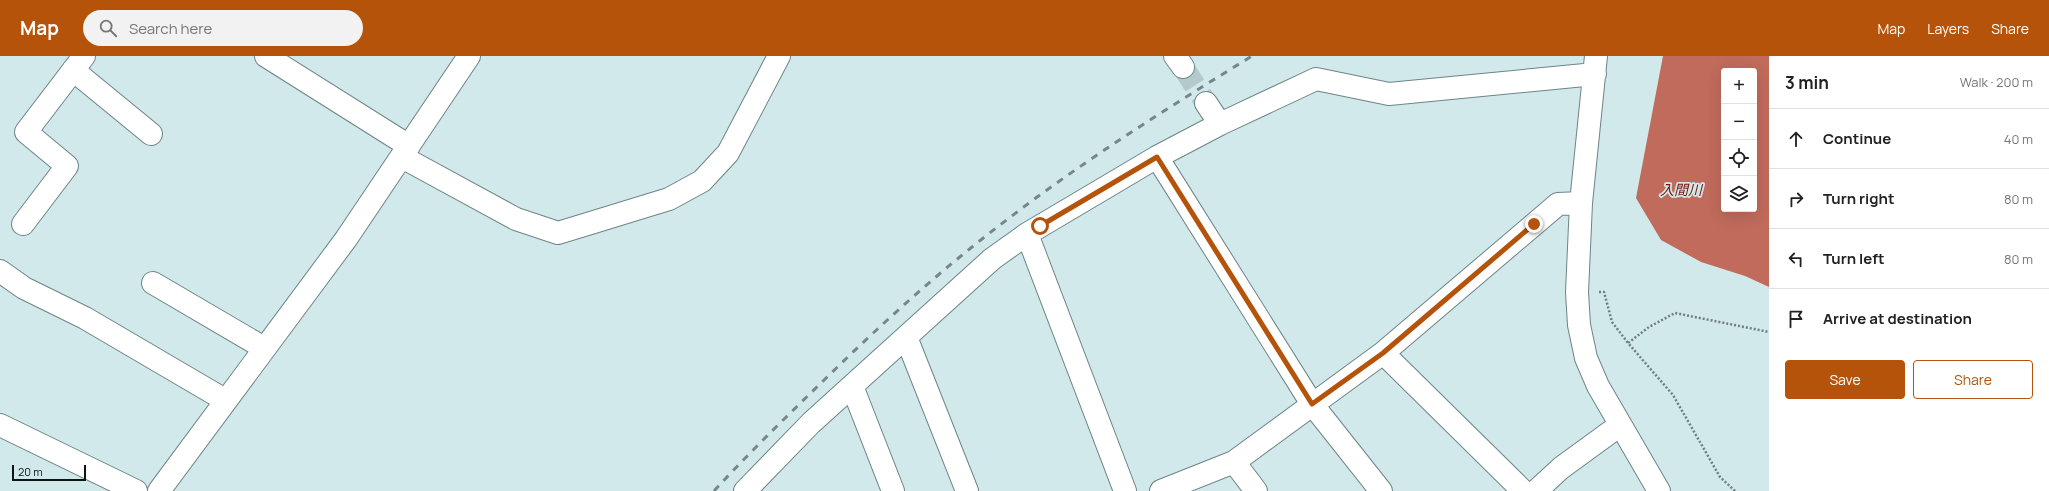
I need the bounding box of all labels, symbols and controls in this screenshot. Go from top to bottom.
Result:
search box [83,10,363,46]
text: Map [20,15,59,41]
icon: search [97,17,119,39]
text: Search here [129,18,212,39]
text: Map [1877,19,1905,38]
text: Layers [1927,19,1969,38]
text: Share [1991,19,2029,38]
map controls [1721,68,1757,212]
button: + [1721,68,1757,104]
text: 3 min [1785,71,1829,94]
text: Walk · 200 m [1960,73,2033,91]
button: − [1721,104,1757,140]
icon: ahead [1785,128,1807,150]
text: Continue [1823,128,1891,149]
text: 40 m [2004,130,2033,148]
button: locate [1721,140,1757,176]
button: layers [1721,176,1757,212]
water label: 入間川 [1660,180,1704,199]
icon: right [1785,188,1807,210]
text: Turn right [1823,188,1894,209]
text: 80 m [2004,190,2033,208]
route end [1525,215,1543,233]
route start [1031,217,1049,235]
icon: left [1785,248,1807,270]
text: Turn left [1823,248,1885,269]
text: 80 m [2004,250,2033,268]
icon: arrive [1785,308,1807,330]
text: Arrive at destination [1823,308,1972,329]
button: Save [1785,360,1905,399]
button: Share [1913,360,2033,399]
scale bar [12,463,86,482]
text: 20 m [18,464,43,479]

